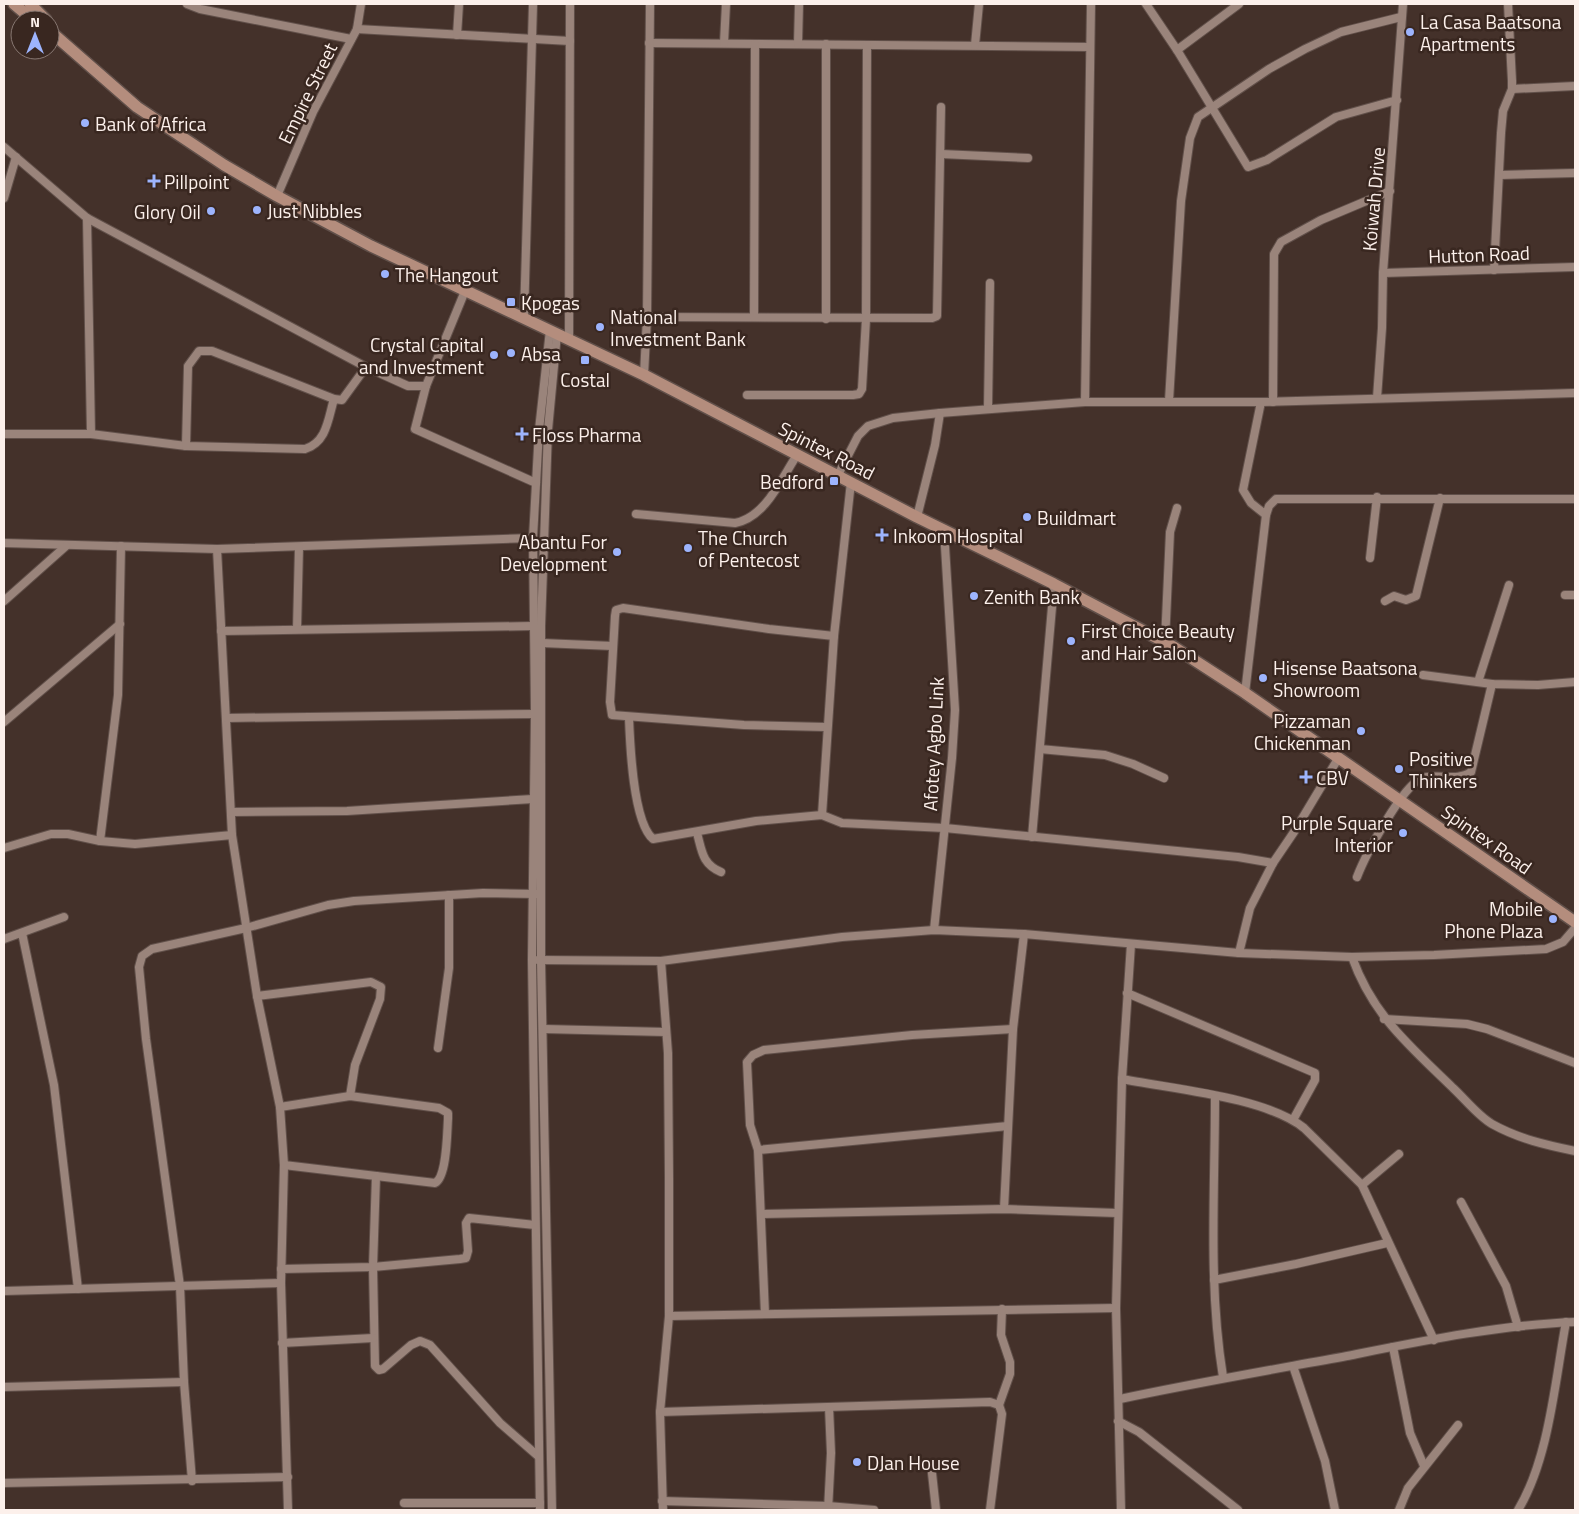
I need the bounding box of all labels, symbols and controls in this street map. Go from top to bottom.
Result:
place label: La Casa Baatsona Apartments [1420,7,1562,58]
north arrow [10,10,60,60]
text: N [30,11,40,32]
marker: La Casa Baatsona Apartments [1404,26,1416,38]
street label: Empire Street [270,37,344,149]
place label: Bank of Africa [95,109,207,138]
marker: Bank of Africa [79,117,91,129]
street label: Koiwah Drive [1354,146,1392,252]
place label: Pillpoint [164,167,230,196]
marker: Pillpoint [148,175,160,187]
place label: Just Nibbles [267,196,362,225]
place label: Glory Oil [134,197,201,226]
marker: Just Nibbles [251,204,263,216]
marker: Glory Oil [205,205,217,217]
street label: Hutton Road [1428,238,1530,270]
place label: The Hangout [395,260,498,289]
marker: The Hangout [379,268,391,280]
place label: Kpogas [521,288,580,317]
marker: Kpogas [505,296,517,308]
place label: National Investment Bank [610,302,746,353]
marker: National Investment Bank [594,321,606,333]
place label: Crystal Capital and Investment [359,330,484,381]
place label: Absa [521,339,561,368]
marker: Absa [505,347,517,359]
marker: Crystal Capital and Investment [488,349,500,361]
marker: Costal [579,354,591,366]
place label: Costal [560,365,610,394]
street label: Spintex Road [774,413,880,487]
place label: Floss Pharma [532,420,642,449]
marker: Floss Pharma [516,428,528,440]
place label: Bedford [760,467,824,496]
marker: Bedford [828,475,840,487]
place label: Buildmart [1037,503,1116,532]
marker: Buildmart [1021,511,1033,523]
place label: Inkoom Hospital [893,521,1023,550]
place label: The Church of Pentecost [698,523,800,574]
place label: Abantu For Development [500,527,607,578]
marker: Inkoom Hospital [875,528,889,542]
marker: The Church of Pentecost [682,542,694,554]
marker: Abantu For Development [611,546,623,558]
place label: Zenith Bank [984,582,1080,611]
marker: Zenith Bank [968,590,980,602]
place label: First Choice Beauty and Hair Salon [1081,616,1235,667]
marker: First Choice Beauty and Hair Salon [1065,635,1077,647]
place label: Hisense Baatsona Showroom [1273,653,1418,704]
marker: Hisense Baatsona Showroom [1257,672,1269,684]
street label: Afotey Agbo Link [915,676,951,812]
place label: Pizzaman Chickenman [1254,706,1351,757]
marker: Pizzaman Chickenman [1355,725,1367,737]
place label: Positive Thinkers [1409,744,1478,795]
place label: CBV [1316,763,1349,792]
marker: Positive Thinkers [1393,763,1405,775]
marker: CBV [1300,771,1312,783]
street label: Spintex Road [1436,797,1538,881]
place label: Purple Square Interior [1281,808,1393,859]
marker: Purple Square Interior [1397,827,1409,839]
place label: Mobile Phone Plaza [1444,894,1543,945]
marker: Mobile Phone Plaza [1547,913,1559,925]
place label: DJan House [867,1448,960,1477]
marker: DJan House [851,1456,863,1468]

